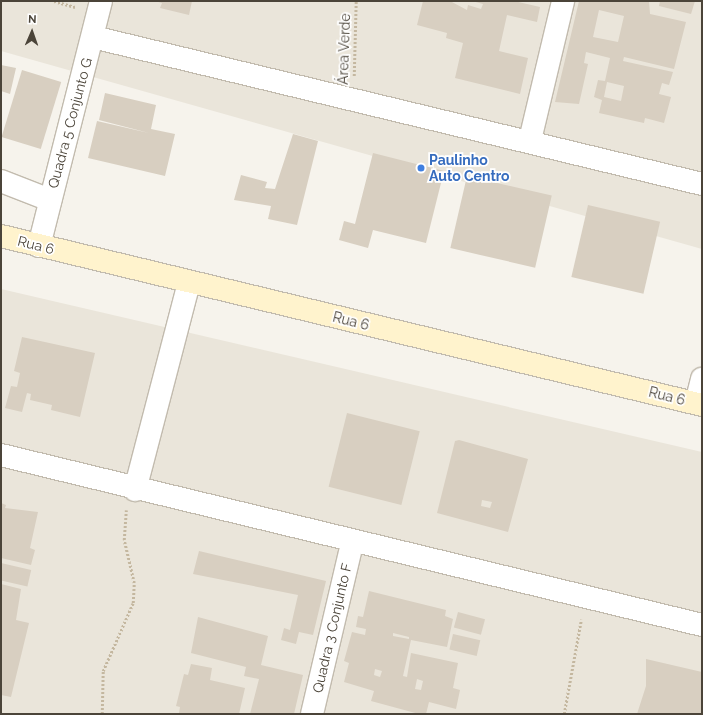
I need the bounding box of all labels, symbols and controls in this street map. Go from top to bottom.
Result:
north arrow [12,12,52,52]
text: N [28,13,37,26]
street label: Área Verde [334,13,354,85]
street label: Quadra 5 Conjunto G [44,56,96,190]
place label: Paulinho Auto Centro [429,152,510,184]
marker: Paulinho Auto Centro [416,163,426,173]
street label: Rua 6 [16,232,56,258]
street label: Rua 6 [331,308,371,334]
street label: Rua 6 [647,383,687,409]
street label: Quadra 3 Conjunto F [309,561,355,695]

